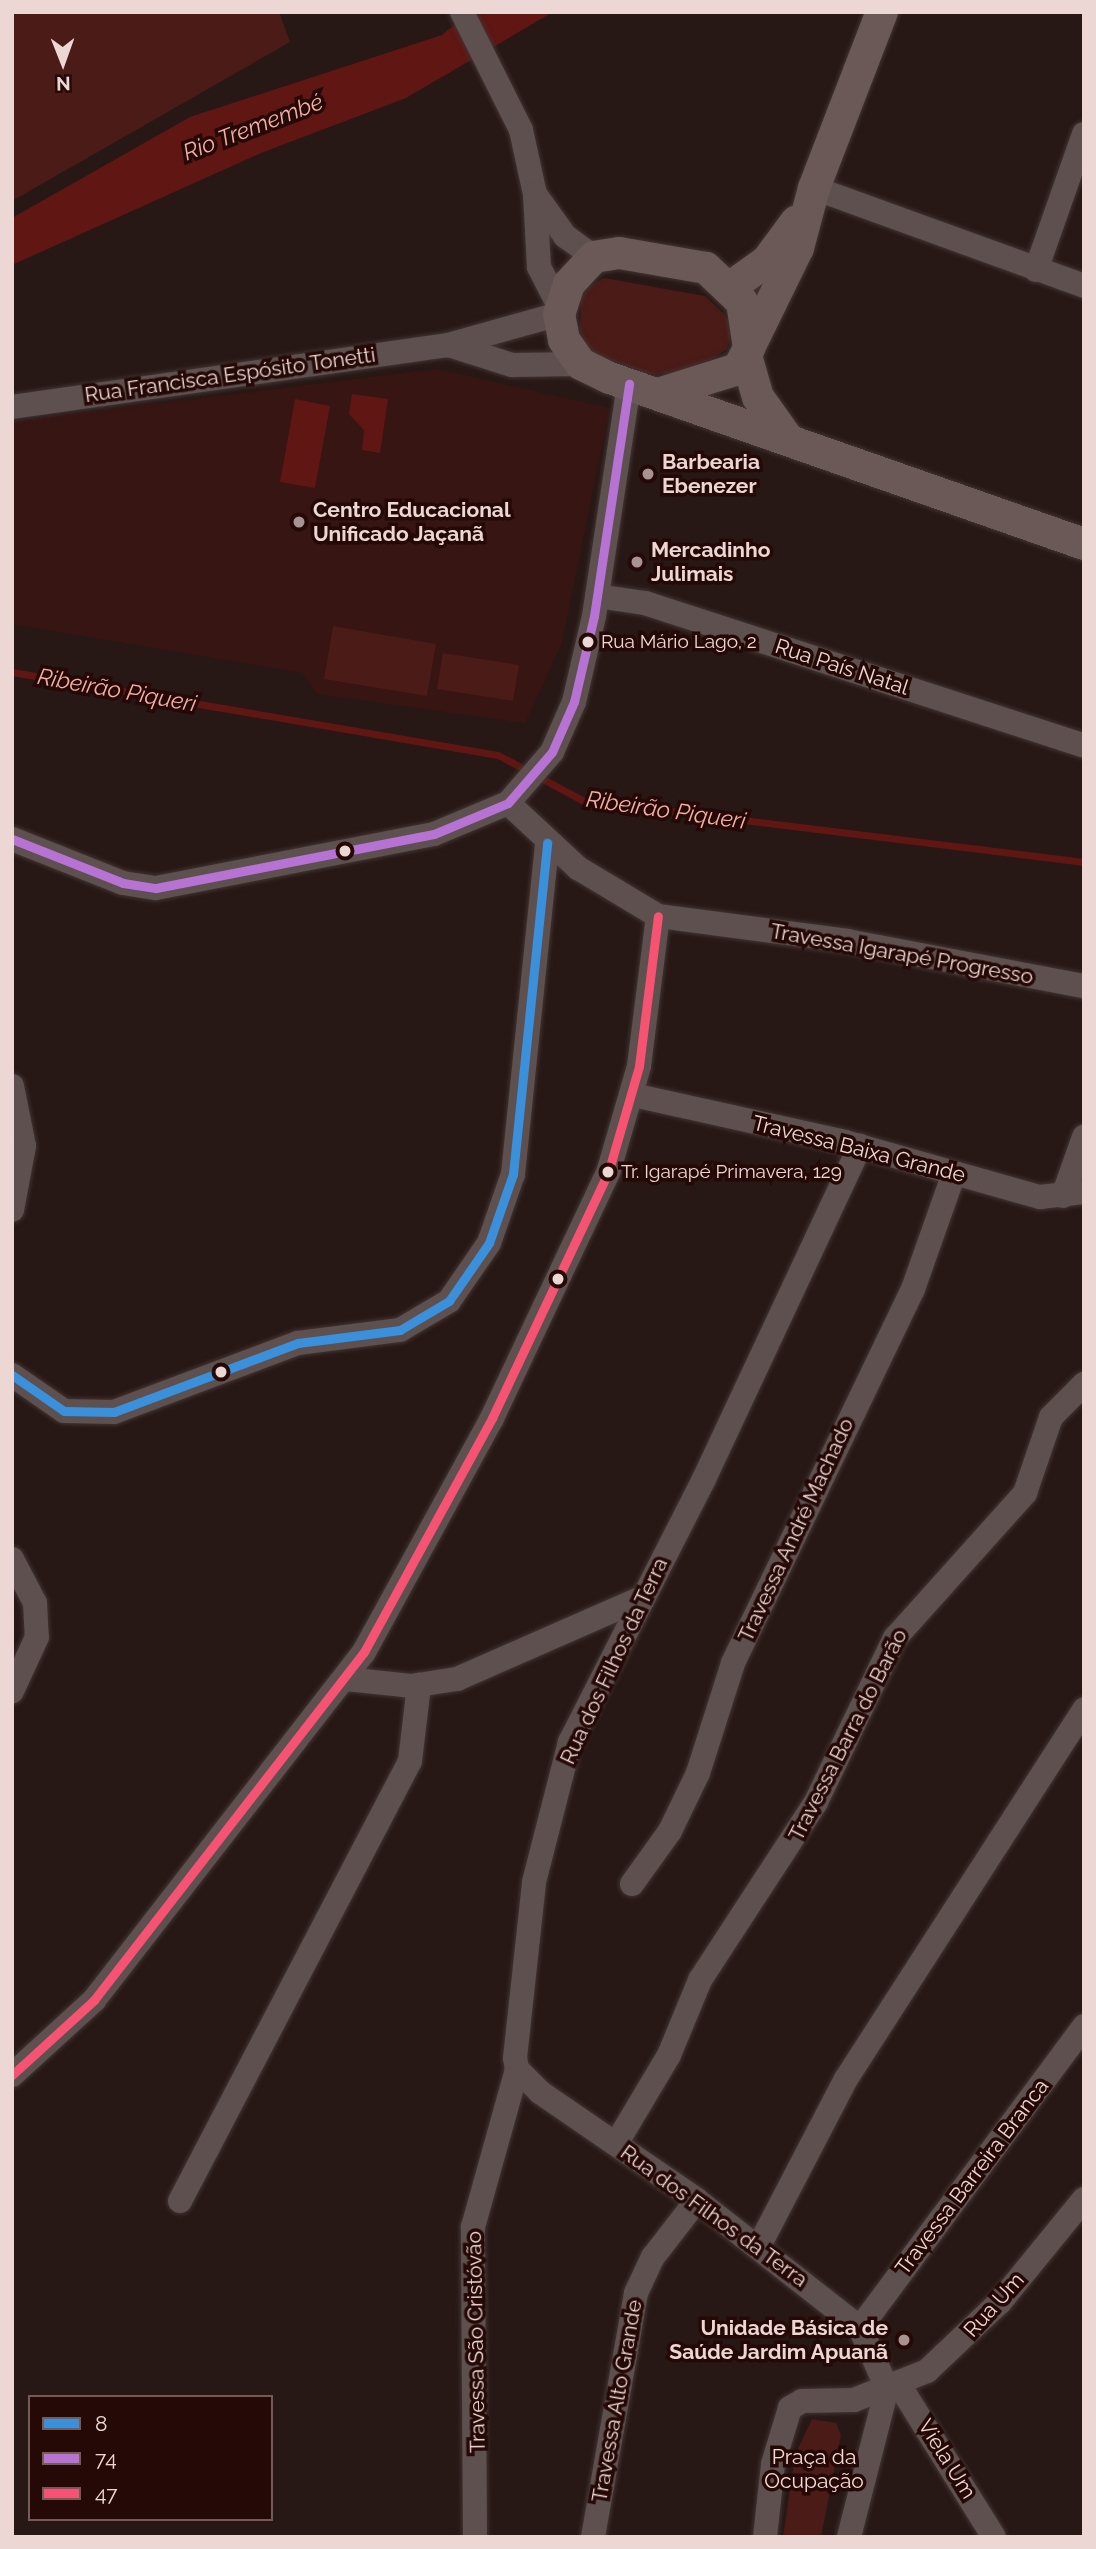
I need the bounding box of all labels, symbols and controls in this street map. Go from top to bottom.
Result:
north arrow [28,28,98,98]
text: N [56,73,71,95]
water label: Rio Tremembé [179,88,327,166]
street label: Rua Francisca Espósito Tonetti [83,342,377,408]
place label: Barbearia Ebenezer [662,449,760,499]
marker: Barbearia Ebenezer [640,466,656,482]
place label: Centro Educacional Unificado Jaçanã [313,497,511,547]
marker: Centro Educacional Unificado Jaçanã [291,514,307,530]
place label: Mercadinho Julimais [651,537,770,587]
marker: Mercadinho Julimais [629,554,645,570]
place label: Rua Mário Lago, 2 [601,631,757,653]
street label: Rua País Natal [772,634,912,700]
marker: Rua Mário Lago, 2 [581,635,595,649]
water label: Ribeirão Piqueri [35,662,199,718]
water label: Ribeirão Piqueri [584,785,748,835]
unlabelled marker [338,844,352,858]
street label: Travessa Igarapé Progresso [769,918,1035,990]
street label: Travessa Baixa Grande [750,1110,968,1188]
place label: Tr. Igarapé Primavera, 129 [621,1161,842,1183]
marker: Tr. Igarapé Primavera, 129 [601,1165,615,1179]
unlabelled marker [551,1272,565,1286]
unlabelled marker [214,1365,228,1379]
street label: Travessa André Machado [733,1414,859,1646]
street label: Rua dos Filhos da Terra [555,1553,673,1769]
street label: Travessa Barra do Barão [784,1625,912,1845]
street label: Travessa Barreira Branca [890,2074,1054,2280]
street label: Rua dos Filhos da Terra [615,2140,813,2292]
street label: Travessa São Cristóvão [461,2231,491,2453]
street label: Rua Um [959,2268,1029,2342]
street label: Travessa Alto Grande [587,2298,647,2504]
place label: Unidade Básica de Saúde Jardim Apuanã [668,2315,888,2365]
marker: Unidade Básica de Saúde Jardim Apuanã [894,2330,914,2350]
legend [28,2395,273,2521]
text: 8 [95,2411,107,2436]
street label: Viela Um [913,2415,981,2503]
park label: Praça da Ocupação [764,2444,864,2494]
text: 74 [95,2446,117,2471]
text: 47 [95,2481,118,2506]

